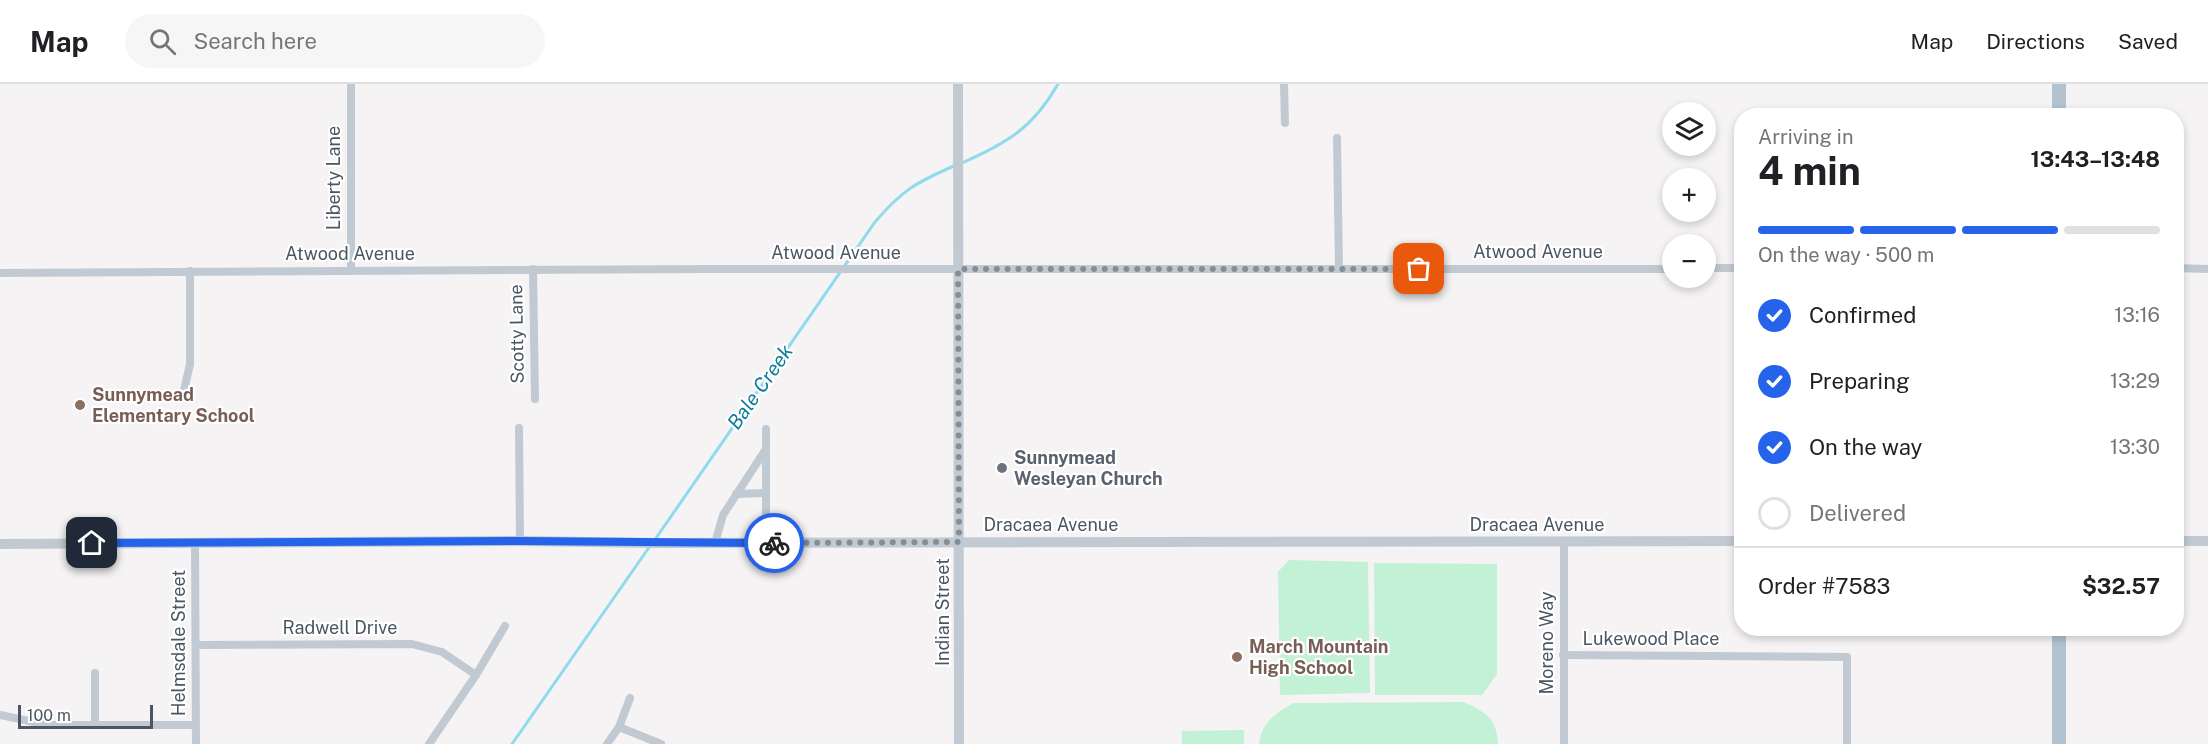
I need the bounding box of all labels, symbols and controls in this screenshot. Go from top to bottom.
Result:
search box [125,14,545,68]
text: Map [30,25,89,58]
icon: search [146,25,179,58]
text: Search here [194,28,317,54]
text: Map [1911,29,1953,54]
text: Directions [1986,29,2085,54]
text: Saved [2118,29,2178,54]
map controls [1662,102,1716,288]
button: layers [1662,102,1716,156]
text: Arriving in [1758,125,1853,149]
street label: Liberty Lane [323,126,344,230]
text: 13:43–13:48 [2030,146,2160,172]
text: 4 min [1758,148,1861,194]
button: + [1662,168,1716,222]
button: − [1662,234,1716,288]
street label: Atwood Avenue [1473,241,1603,262]
street label: Atwood Avenue [771,242,901,263]
street label: Atwood Avenue [285,243,415,264]
pin [1393,243,1444,294]
text: On the way · 500 m [1758,243,1934,267]
icon: bag [1402,252,1435,285]
street label: Scotty Lane [505,284,528,384]
icon: check [1758,299,1791,332]
text: Confirmed [1809,302,1916,328]
text: 13:16 [2114,303,2160,327]
water label: Bale Creek [722,340,798,434]
icon: check [1758,365,1791,398]
text: Preparing [1809,368,1910,394]
text: 13:29 [2110,369,2160,393]
place label: Sunnymead Elementary School [92,384,255,426]
marker: Sunnymead Elementary School [73,398,87,412]
icon: check [1758,431,1791,464]
text: On the way [1809,434,1922,460]
text: 13:30 [2110,435,2160,459]
place label: Sunnymead Wesleyan Church [1014,447,1163,489]
marker: Sunnymead Wesleyan Church [995,461,1009,475]
text: Delivered [1809,500,1906,526]
courier [744,513,804,573]
street label: Dracaea Avenue [984,514,1119,535]
street label: Dracaea Avenue [1470,514,1605,535]
pin [66,517,117,568]
icon: home [75,526,108,559]
icon: bike [758,527,791,560]
street label: Indian Street [932,558,953,666]
street label: Helmsdale Street [168,570,189,716]
text: Order #7583 [1758,573,1890,599]
text: $32.57 [2082,573,2160,599]
street label: Moreno Way [1536,591,1557,695]
street label: Radwell Drive [283,617,397,638]
street label: Lukewood Place [1583,628,1719,649]
place label: March Mountain High School [1249,636,1388,678]
marker: March Mountain High School [1230,650,1244,664]
scale bar [18,702,153,730]
text: 100 m [27,706,71,725]

